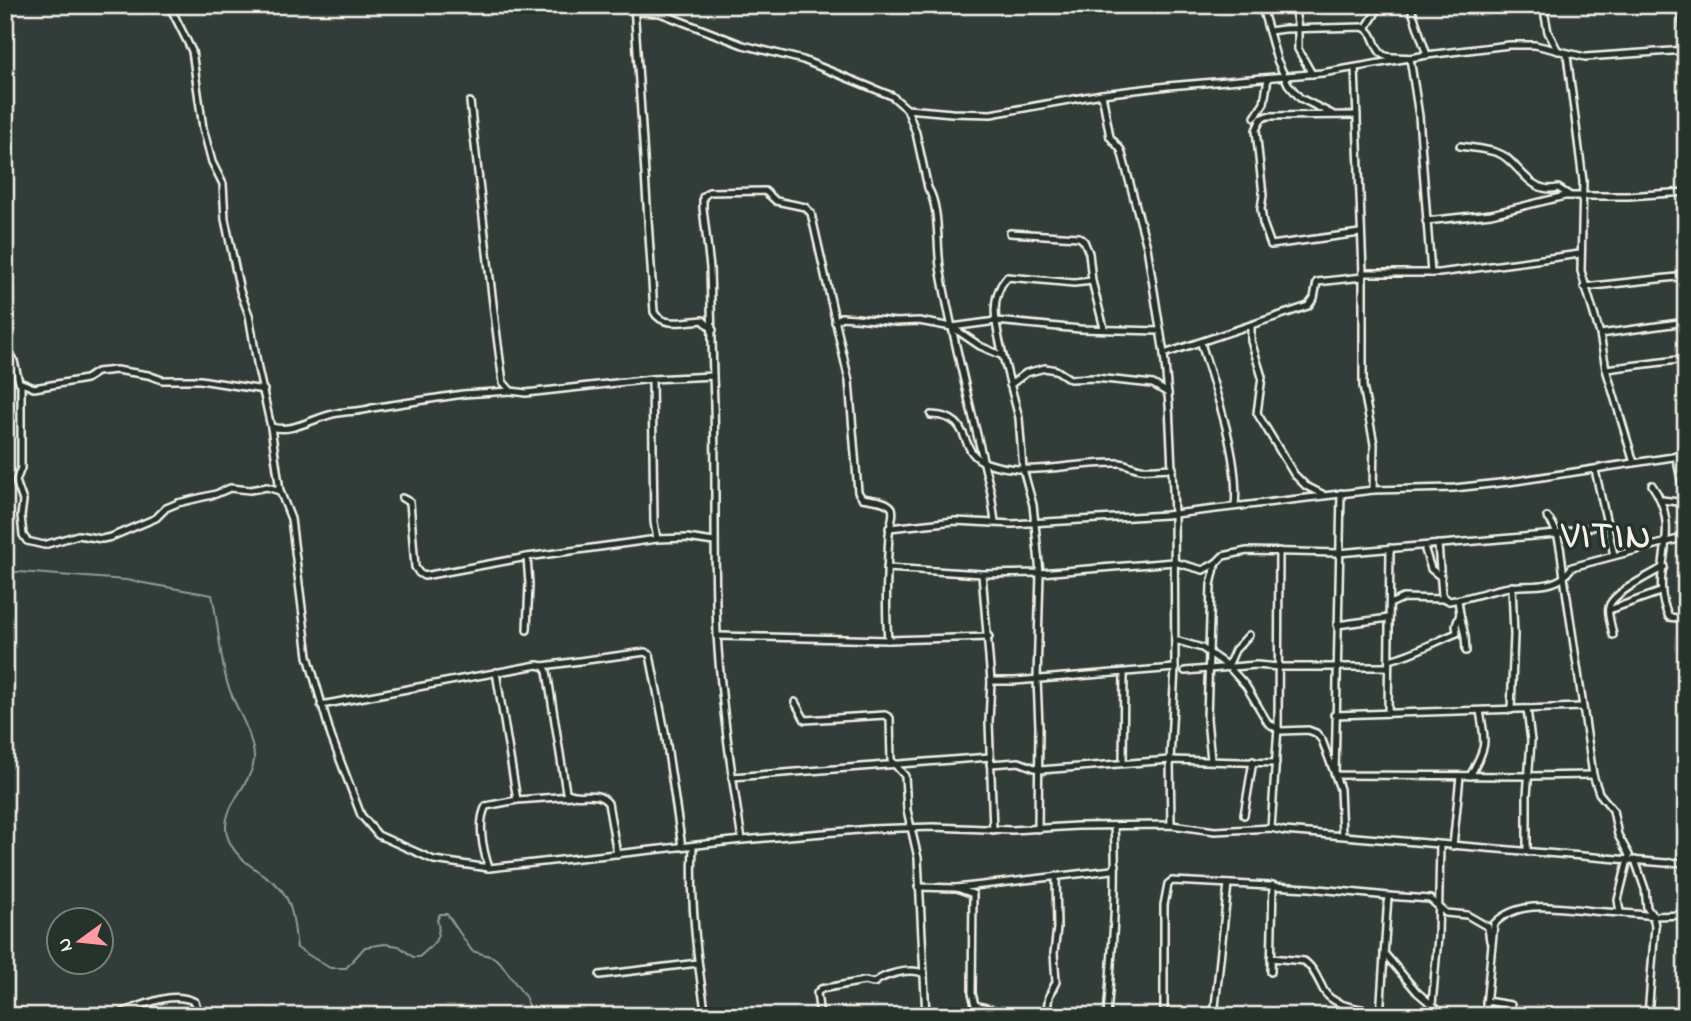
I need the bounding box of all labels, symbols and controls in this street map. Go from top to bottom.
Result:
district label: VITIN [1561,511,1652,565]
north arrow [46,906,116,976]
text: N [51,935,81,954]

